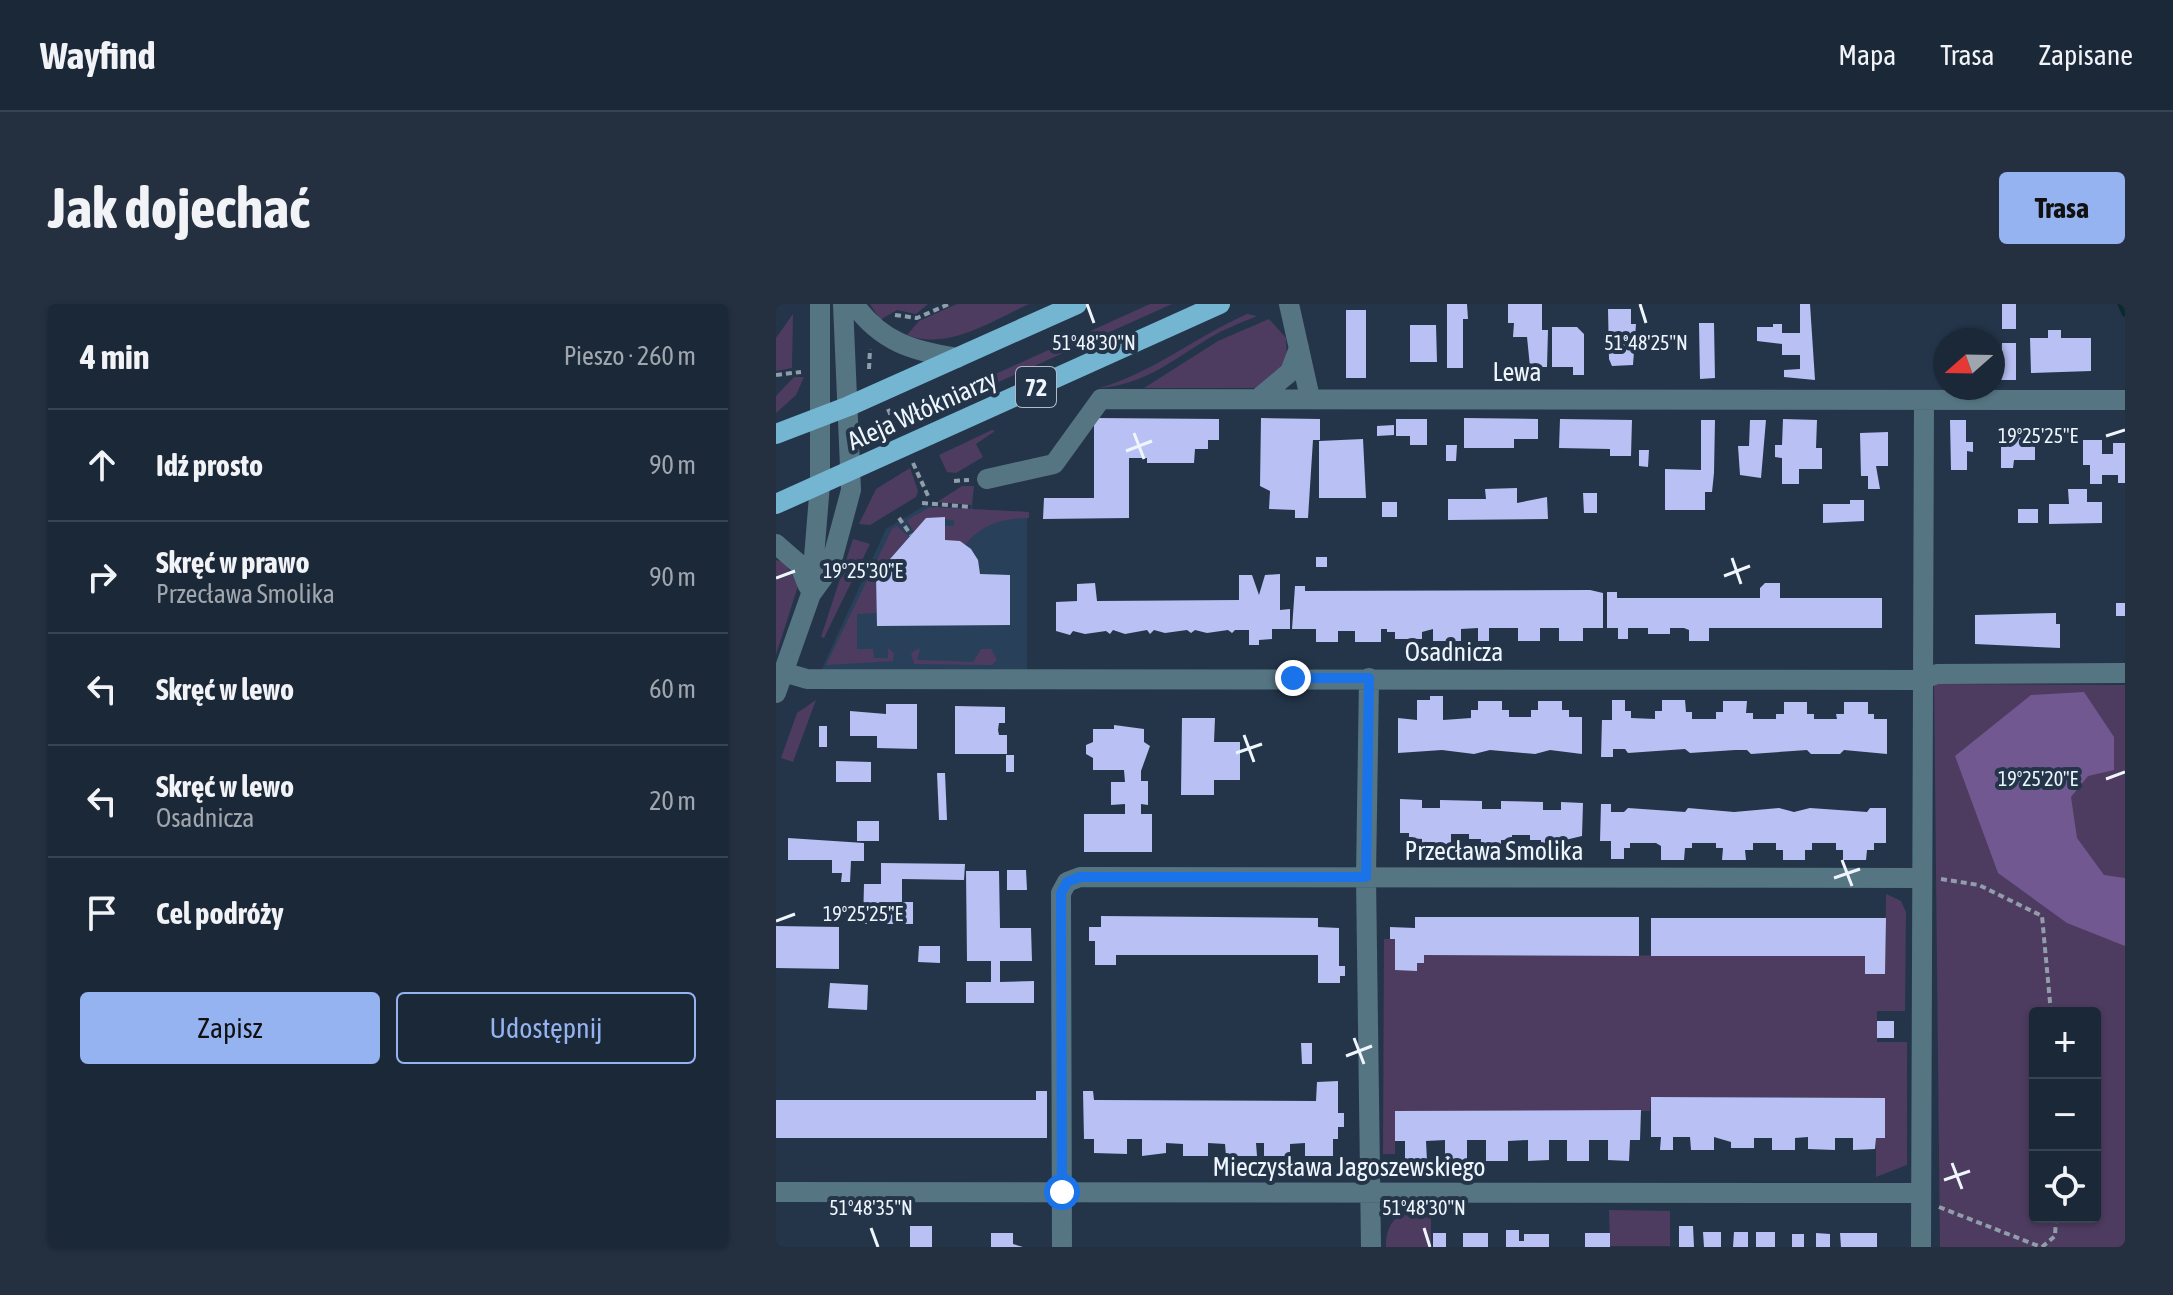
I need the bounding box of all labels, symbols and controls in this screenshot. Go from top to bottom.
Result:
text: Wayfind [40,34,155,77]
text: Mapa [1838,39,1896,71]
text: Trasa [1940,39,1994,71]
text: Zapisane [2038,39,2133,71]
button: Trasa [1999,172,2125,244]
text: Jak dojechać [48,176,310,240]
north arrow [1933,328,2005,400]
text: 51°48'30"N [1052,331,1136,354]
text: 51°48'25"N [1604,331,1688,354]
text: 4 min [80,337,149,376]
text: Pieszo · 260 m [564,341,696,371]
street label: Lewa [1493,357,1541,387]
street label: Aleja Włókniarzy [843,364,1002,456]
road number: 72 [1016,367,1056,407]
text: 19°25'25"E [1998,424,2079,447]
icon: ahead [80,443,124,487]
text: Idź prosto [156,448,263,482]
text: 90 m [649,450,696,480]
text: Skręć w prawo [156,545,309,579]
icon: right [80,555,124,599]
text: 19°25'30"E [823,559,904,582]
text: 90 m [649,562,696,592]
text: Przecława Smolika [156,579,335,609]
street label: Osadnicza [1405,637,1503,667]
route end [1275,660,1311,696]
icon: left [80,667,124,711]
text: Skręć w lewo [156,672,294,706]
text: 60 m [649,674,696,704]
text: 19°25'20"E [1998,767,2079,790]
text: Skręć w lewo [156,769,294,803]
icon: left [80,779,124,823]
text: 20 m [649,786,696,816]
text: Osadnicza [156,803,254,833]
street label: Przecława Smolika [1405,836,1583,866]
icon: arrive [80,891,124,935]
text: Cel podróży [156,896,284,930]
text: 19°25'25"E [823,902,904,925]
button: Zapisz [80,992,380,1064]
button: Udostępnij [396,992,696,1064]
map controls [2029,1007,2101,1223]
button: + [2029,1007,2101,1079]
button: − [2029,1079,2101,1151]
button: locate [2029,1151,2101,1223]
street label: Mieczysława Jagoszewskiego [1213,1152,1485,1182]
route start [1044,1174,1080,1210]
text: 51°48'35"N [829,1196,913,1219]
text: 51°48'30"N [1382,1196,1466,1219]

